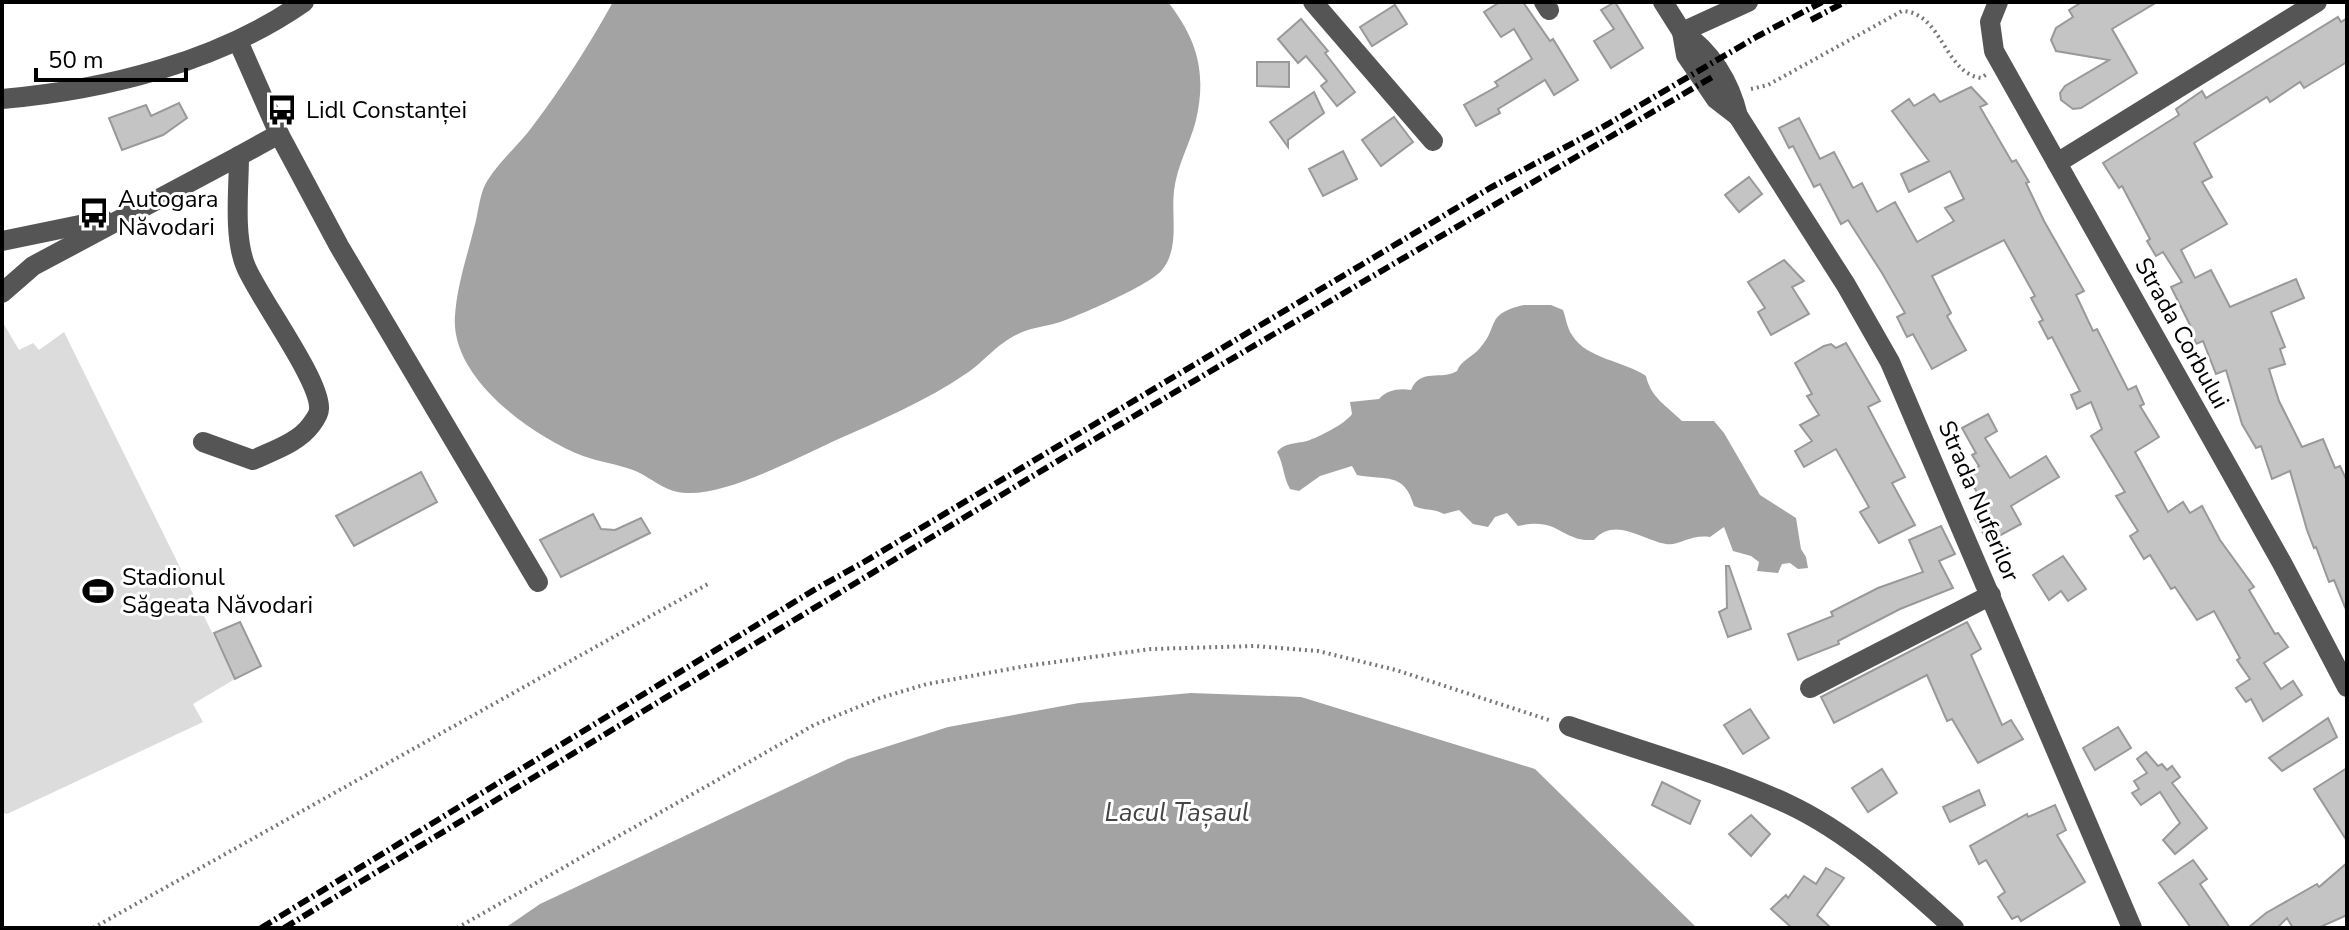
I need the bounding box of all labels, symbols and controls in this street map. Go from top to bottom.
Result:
scale bar [36,32,186,82]
text: 50 m [48,44,104,76]
bus stop icon: Lidl Constanței [265,93,299,127]
place label: Lidl Constanței [306,94,467,126]
place label: Autogara Năvodari [118,183,219,243]
bus stop icon: Autogara Năvodari [77,196,111,230]
street label: Strada Corbului [2127,252,2237,414]
street label: Strada Nuferilor [1931,416,2027,587]
place label: Stadionul Săgeata Năvodari [122,561,313,621]
sports icon: Stadionul Săgeata Năvodari [81,574,115,608]
water label: Lacul Tașaul [1105,795,1249,830]

